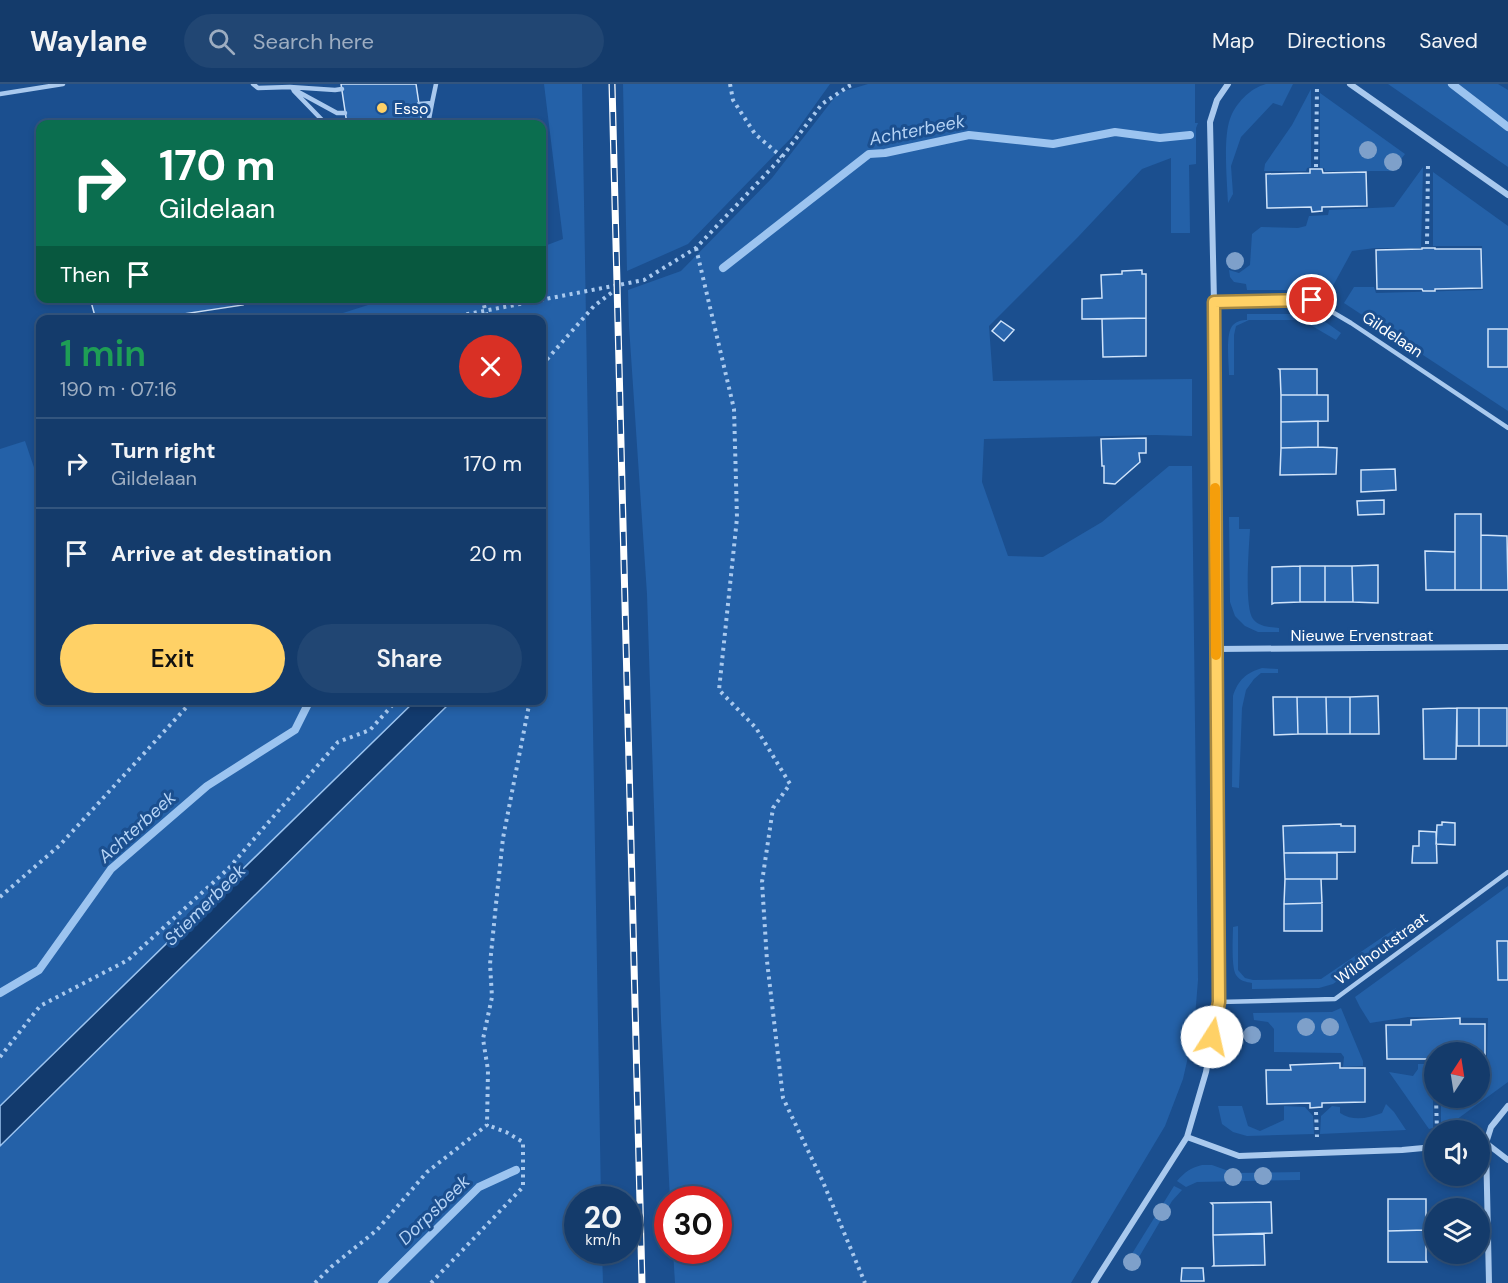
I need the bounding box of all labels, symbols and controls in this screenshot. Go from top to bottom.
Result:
search box [184,14,604,68]
text: Waylane [30,23,148,60]
icon: search [205,25,238,58]
text: Search here [253,27,374,56]
text: Map [1212,27,1254,55]
text: Directions [1287,27,1386,55]
text: Saved [1419,27,1478,55]
place label: Esso [394,98,429,119]
marker: Esso [375,101,389,115]
water label: Achterbeek [866,109,968,151]
text: 170 m [159,138,276,193]
icon: right [60,144,138,222]
text: Gildelaan [159,191,275,226]
icon: arrive [122,258,155,291]
text: Then [60,260,110,289]
pin [1286,274,1337,325]
icon: arrive [1295,283,1328,316]
street label: Gildelaan [1358,306,1427,362]
text: 1 min [60,330,146,377]
button: close [459,335,522,398]
text: 190 m · 07:16 [60,376,177,402]
text: Turn right [111,436,216,465]
icon: right [60,447,93,480]
text: 170 m [463,449,522,478]
text: Gildelaan [111,465,197,491]
icon: arrive [60,537,93,570]
text: Arrive at destination [111,539,332,568]
text: 20 m [469,539,522,568]
button: Exit [60,624,285,693]
button: Share [297,624,522,693]
street label: Nieuwe Ervenstraat [1291,625,1434,646]
water label: Achterbeek [92,785,182,869]
water label: Stiemerbeek [159,859,251,951]
street label: Wildhoutstraat [1330,907,1432,989]
position arrow [1180,1005,1244,1069]
north arrow [1424,1042,1490,1108]
map controls [1424,1042,1490,1264]
button: sound [1424,1120,1490,1186]
water label: Dorpsbeek [393,1169,476,1250]
speed limit sign: 30 [654,1186,732,1264]
text: 20 [584,1198,622,1237]
button: layers [1424,1198,1490,1264]
text: km/h [585,1230,621,1250]

